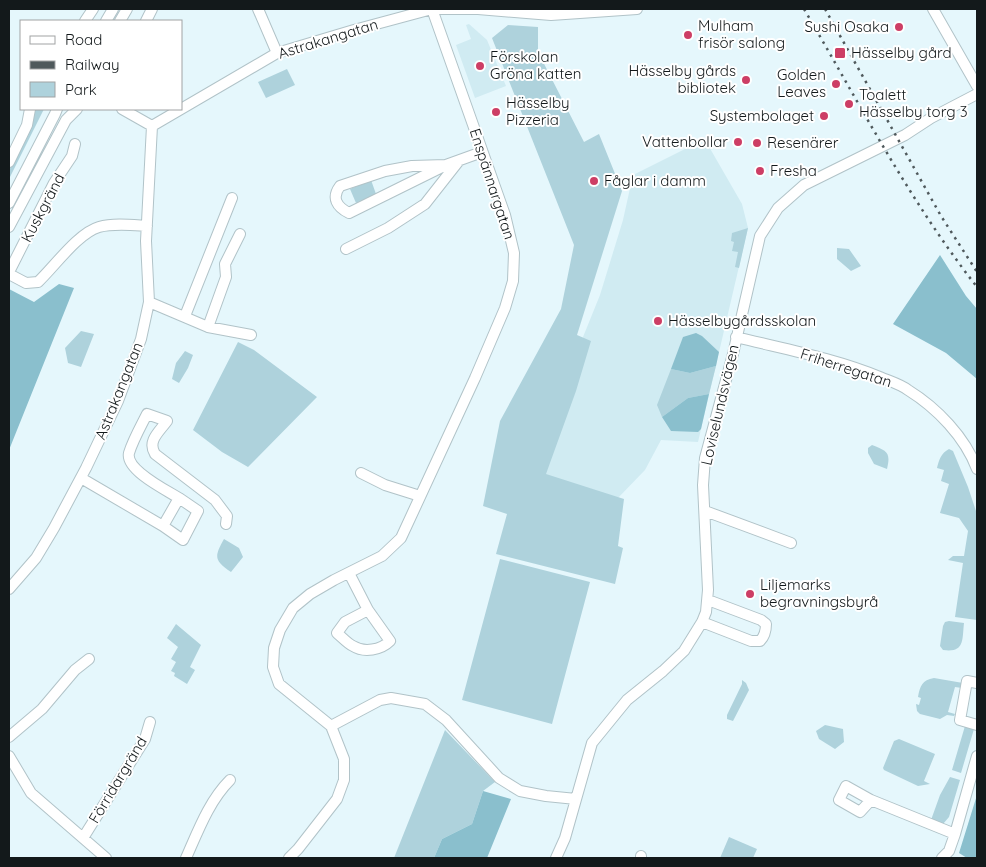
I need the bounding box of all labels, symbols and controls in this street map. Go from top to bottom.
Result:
street label: Astrakangatan [276,14,380,63]
place label: Mulham frisör salong [698,16,785,52]
place label: Sushi Osaka [804,17,889,36]
legend [20,20,182,110]
marker: Sushi Osaka [893,21,905,33]
marker: Mulham frisör salong [682,29,694,41]
text: Road [65,30,102,49]
place label: Hässelby gård [851,43,952,62]
marker: Hässelby gård [833,46,847,60]
place label: Förskolan Gröna katten [490,47,581,83]
text: Railway [65,55,120,74]
marker: Förskolan Gröna katten [474,60,486,72]
place label: Hässelby gårds bibliotek [628,61,736,97]
place label: Golden Leaves [777,65,826,101]
marker: Hässelby gårds bibliotek [740,74,752,86]
marker: Golden Leaves [830,78,842,90]
text: Park [65,80,97,99]
place label: Toalett Hässelby torg 3 [859,85,968,121]
place label: Hässelby Pizzeria [506,93,570,129]
marker: Toalett Hässelby torg 3 [843,98,855,110]
marker: Hässelby Pizzeria [490,106,502,118]
place label: Systembolaget [710,106,814,125]
marker: Systembolaget [818,110,830,122]
street label: Enspännargatan [466,126,519,242]
place label: Vattenbollar [642,132,728,151]
place label: Resenärer [767,133,839,152]
marker: Vattenbollar [732,136,744,148]
marker: Resenärer [751,137,763,149]
place label: Fresha [770,161,817,180]
marker: Fresha [754,165,766,177]
street label: Kuskgränd [16,170,69,245]
place label: Fåglar i damm [604,171,706,190]
marker: Fåglar i damm [588,175,600,187]
place label: Hässelbygårdsskolan [668,311,816,330]
marker: Hässelbygårdsskolan [652,315,664,327]
street label: Astrakangatan [90,339,147,442]
street label: Loviselundsvägen [696,343,743,467]
street label: Friherregatan [798,344,894,391]
place label: Liljemarks begravningsbyrå [760,575,878,611]
marker: Liljemarks begravningsbyrå [744,588,756,600]
street label: Förridargränd [84,733,151,827]

